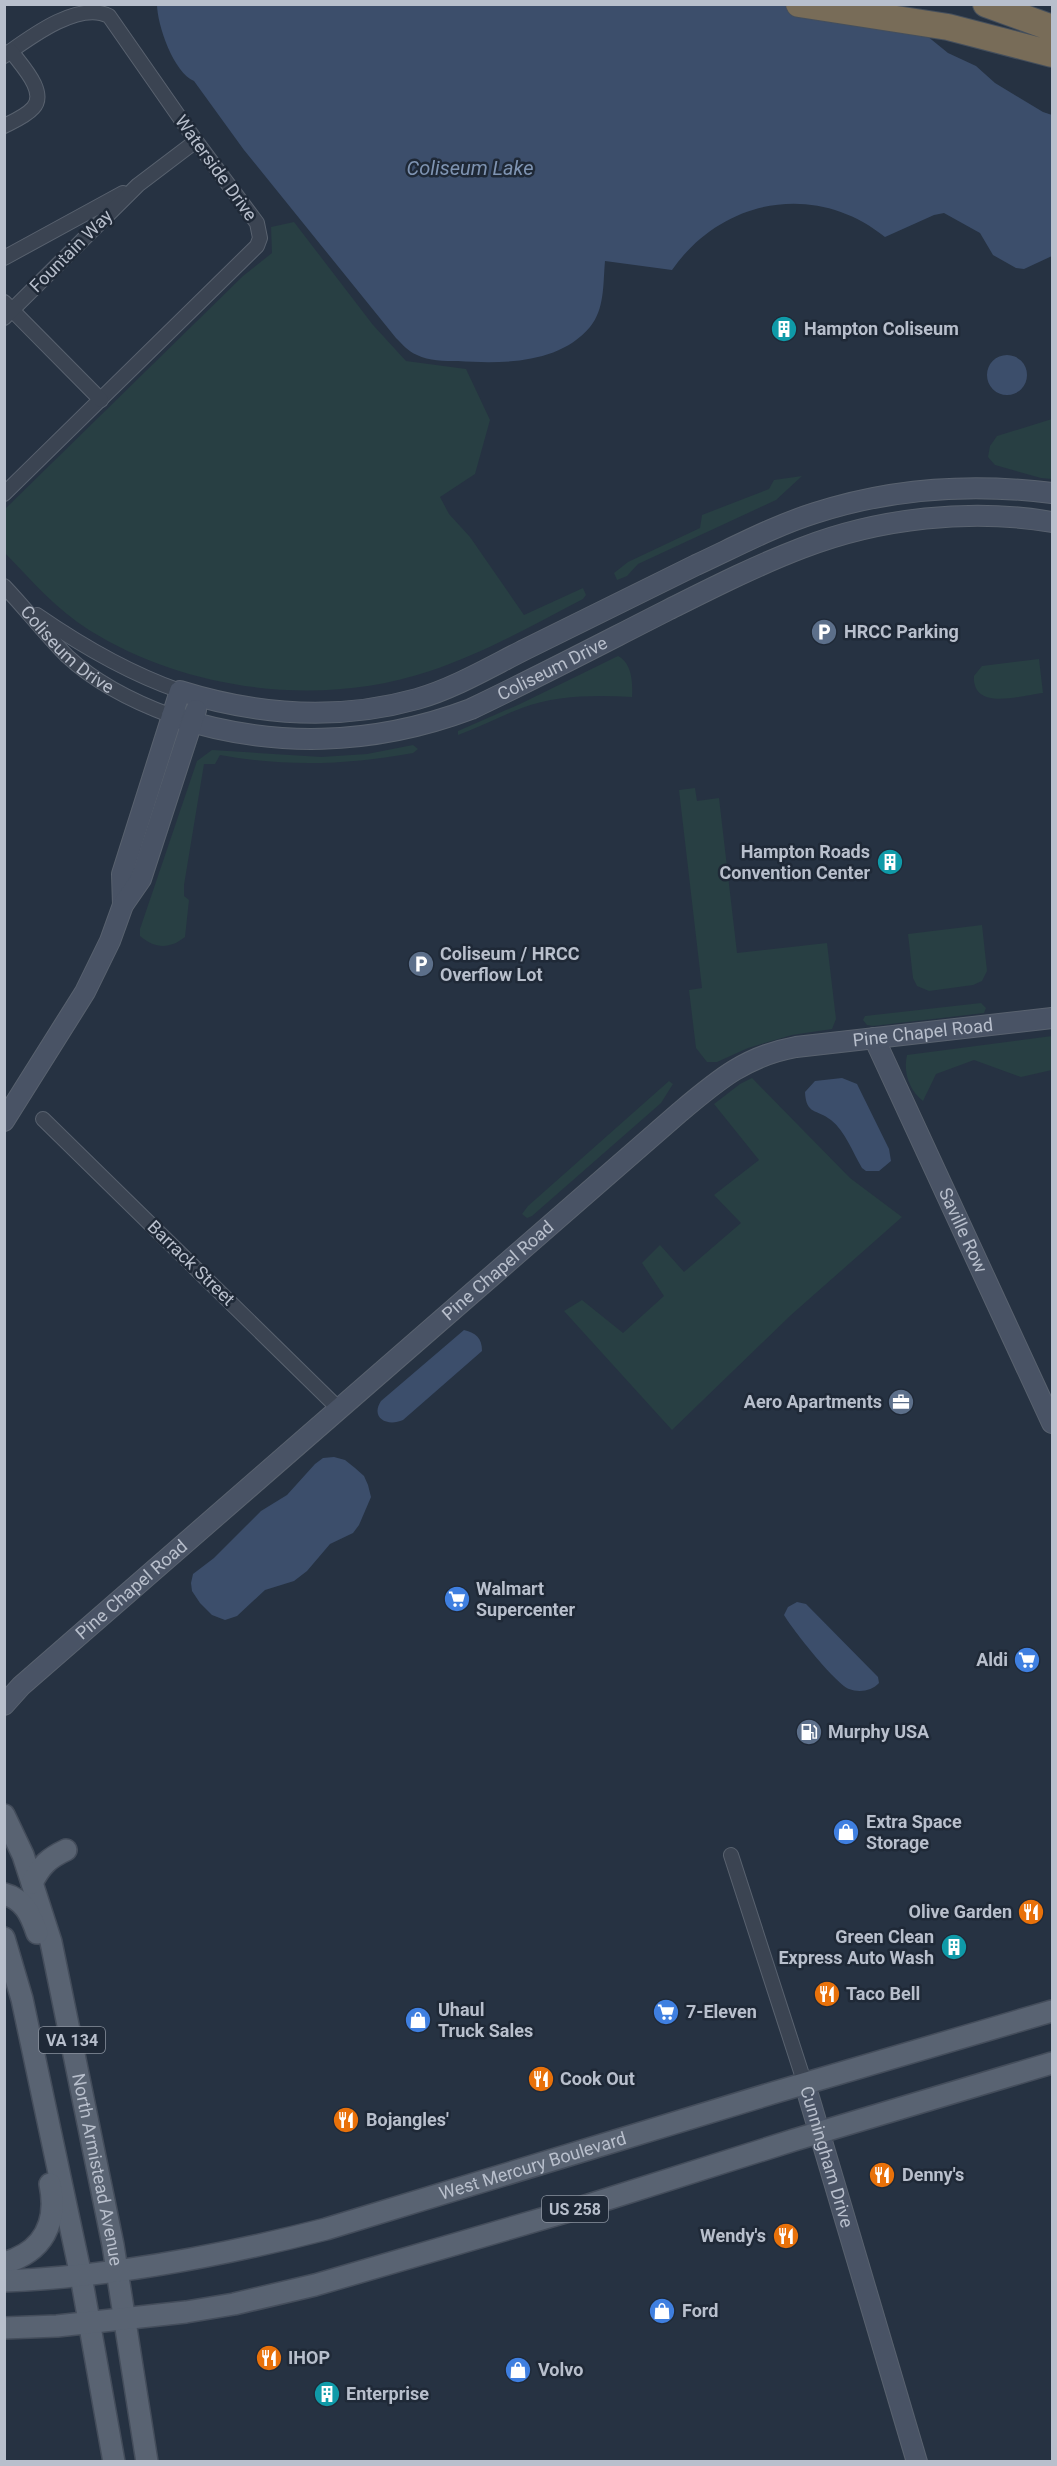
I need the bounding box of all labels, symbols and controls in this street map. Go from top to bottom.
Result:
street label: Waterside Drive [171,111,262,225]
water label: Coliseum Lake [407,156,533,180]
street label: Fountain Way [25,205,117,296]
building icon: Hampton Coliseum [769,314,799,344]
place label: Hampton Coliseum [804,318,959,339]
street label: Coliseum Drive [17,601,118,697]
parking icon: HRCC Parking [809,617,839,647]
place label: HRCC Parking [844,621,959,642]
street label: Coliseum Drive [494,632,611,705]
place label: Hampton Roads Convention Center [720,841,870,883]
building icon: Hampton Roads Convention Center [875,847,905,877]
place label: Coliseum / HRCC Overflow Lot [440,943,580,985]
parking icon: Coliseum / HRCC Overflow Lot [406,949,436,979]
street label: Pine Chapel Road [852,1014,994,1050]
street label: Saville Row [935,1184,992,1276]
street label: Barrack Street [143,1216,239,1310]
street label: Pine Chapel Road [438,1216,558,1324]
office icon: Aero Apartments [886,1387,916,1417]
place label: Aero Apartments [744,1391,882,1412]
street label: Pine Chapel Road [71,1535,191,1644]
place label: Walmart Supercenter [476,1578,575,1620]
supermarket icon: Walmart Supercenter [442,1584,472,1614]
supermarket icon: Aldi [1012,1645,1042,1675]
place label: Aldi [976,1649,1008,1670]
fuel station icon: Murphy USA [794,1717,824,1747]
place label: Murphy USA [828,1721,930,1742]
place label: Extra Space Storage [866,1811,962,1853]
shop icon: Extra Space Storage [831,1817,861,1847]
restaurant icon: Olive Garden [1016,1897,1046,1927]
place label: Olive Garden [909,1901,1012,1922]
place label: Green Clean Express Auto Wash [778,1926,934,1968]
building icon: Green Clean Express Auto Wash [939,1932,969,1962]
restaurant icon: Taco Bell [812,1979,842,2009]
place label: Taco Bell [846,1983,920,2004]
supermarket icon: 7-Eleven [651,1997,681,2027]
place label: Uhaul Truck Sales [438,1999,533,2041]
place label: 7-Eleven [686,2001,757,2022]
shop icon: Uhaul Truck Sales [403,2005,433,2035]
road number: VA 134 [39,2027,105,2053]
restaurant icon: Cook Out [526,2064,556,2094]
place label: Cook Out [560,2068,635,2089]
street label: North Armistead Avenue [68,2071,127,2267]
street label: Cunningham Drive [796,2084,858,2230]
restaurant icon: Bojangles' [331,2105,361,2135]
place label: Bojangles' [366,2109,449,2130]
street label: West Mercury Boulevard [437,2127,629,2204]
restaurant icon: Denny's [867,2160,897,2190]
place label: Denny's [902,2164,964,2185]
road number: US 258 [542,2196,608,2222]
restaurant icon: Wendy's [771,2221,801,2251]
place label: Wendy's [700,2225,766,2246]
shop icon: Ford [647,2296,677,2326]
place label: Ford [682,2300,718,2321]
restaurant icon: IHOP [254,2343,284,2373]
place label: IHOP [288,2347,330,2368]
shop icon: Volvo [503,2355,533,2385]
place label: Volvo [538,2359,583,2380]
building icon: Enterprise [312,2379,342,2409]
place label: Enterprise [346,2383,429,2404]

